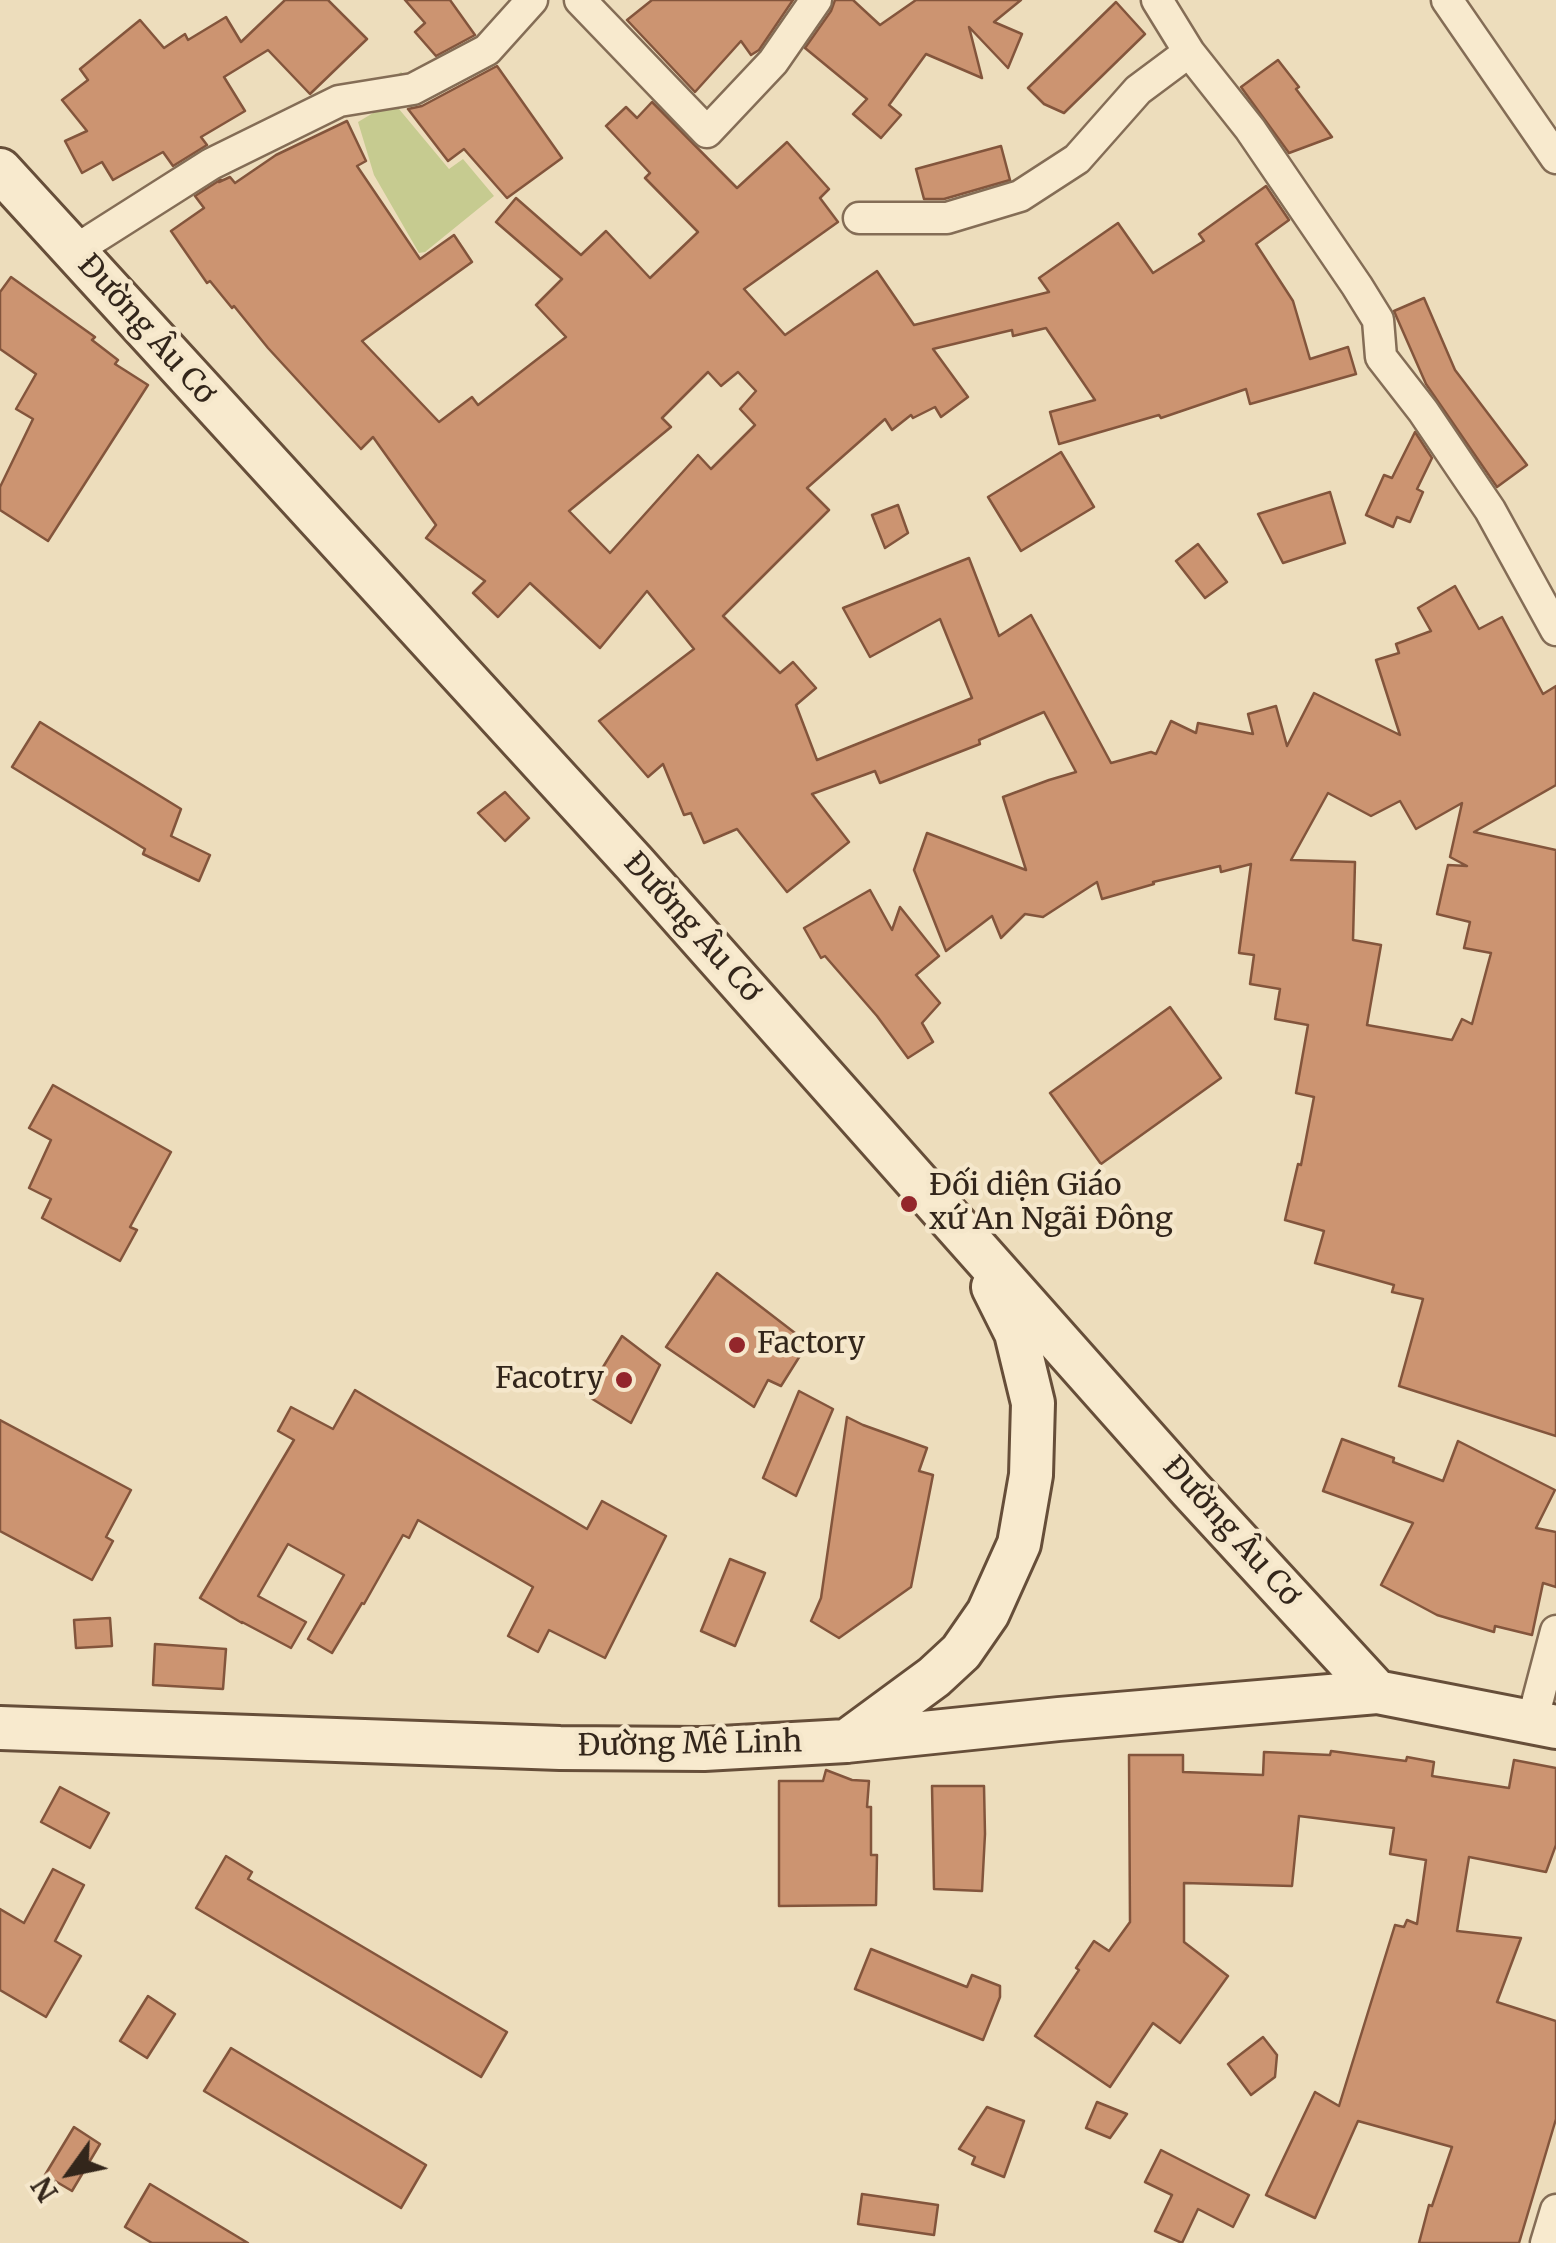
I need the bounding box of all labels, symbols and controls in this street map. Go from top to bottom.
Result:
street label: Đường Âu Cơ [70,248,222,412]
street label: Đường Âu Cơ [616,846,768,1010]
place label: Đối diện Giáo xứ An Ngãi Đông [929,1169,1173,1240]
marker: Đối diện Giáo xứ An Ngãi Đông [898,1193,920,1215]
place label: Factory [757,1327,865,1363]
marker: Factory [726,1334,748,1356]
place label: Facotry [495,1362,604,1398]
marker: Facotry [613,1369,635,1391]
street label: Đường Âu Cơ [1155,1450,1307,1614]
street label: Đường Mê Linh [577,1725,803,1765]
north arrow [20,2123,120,2223]
text: N [24,2170,66,2208]

